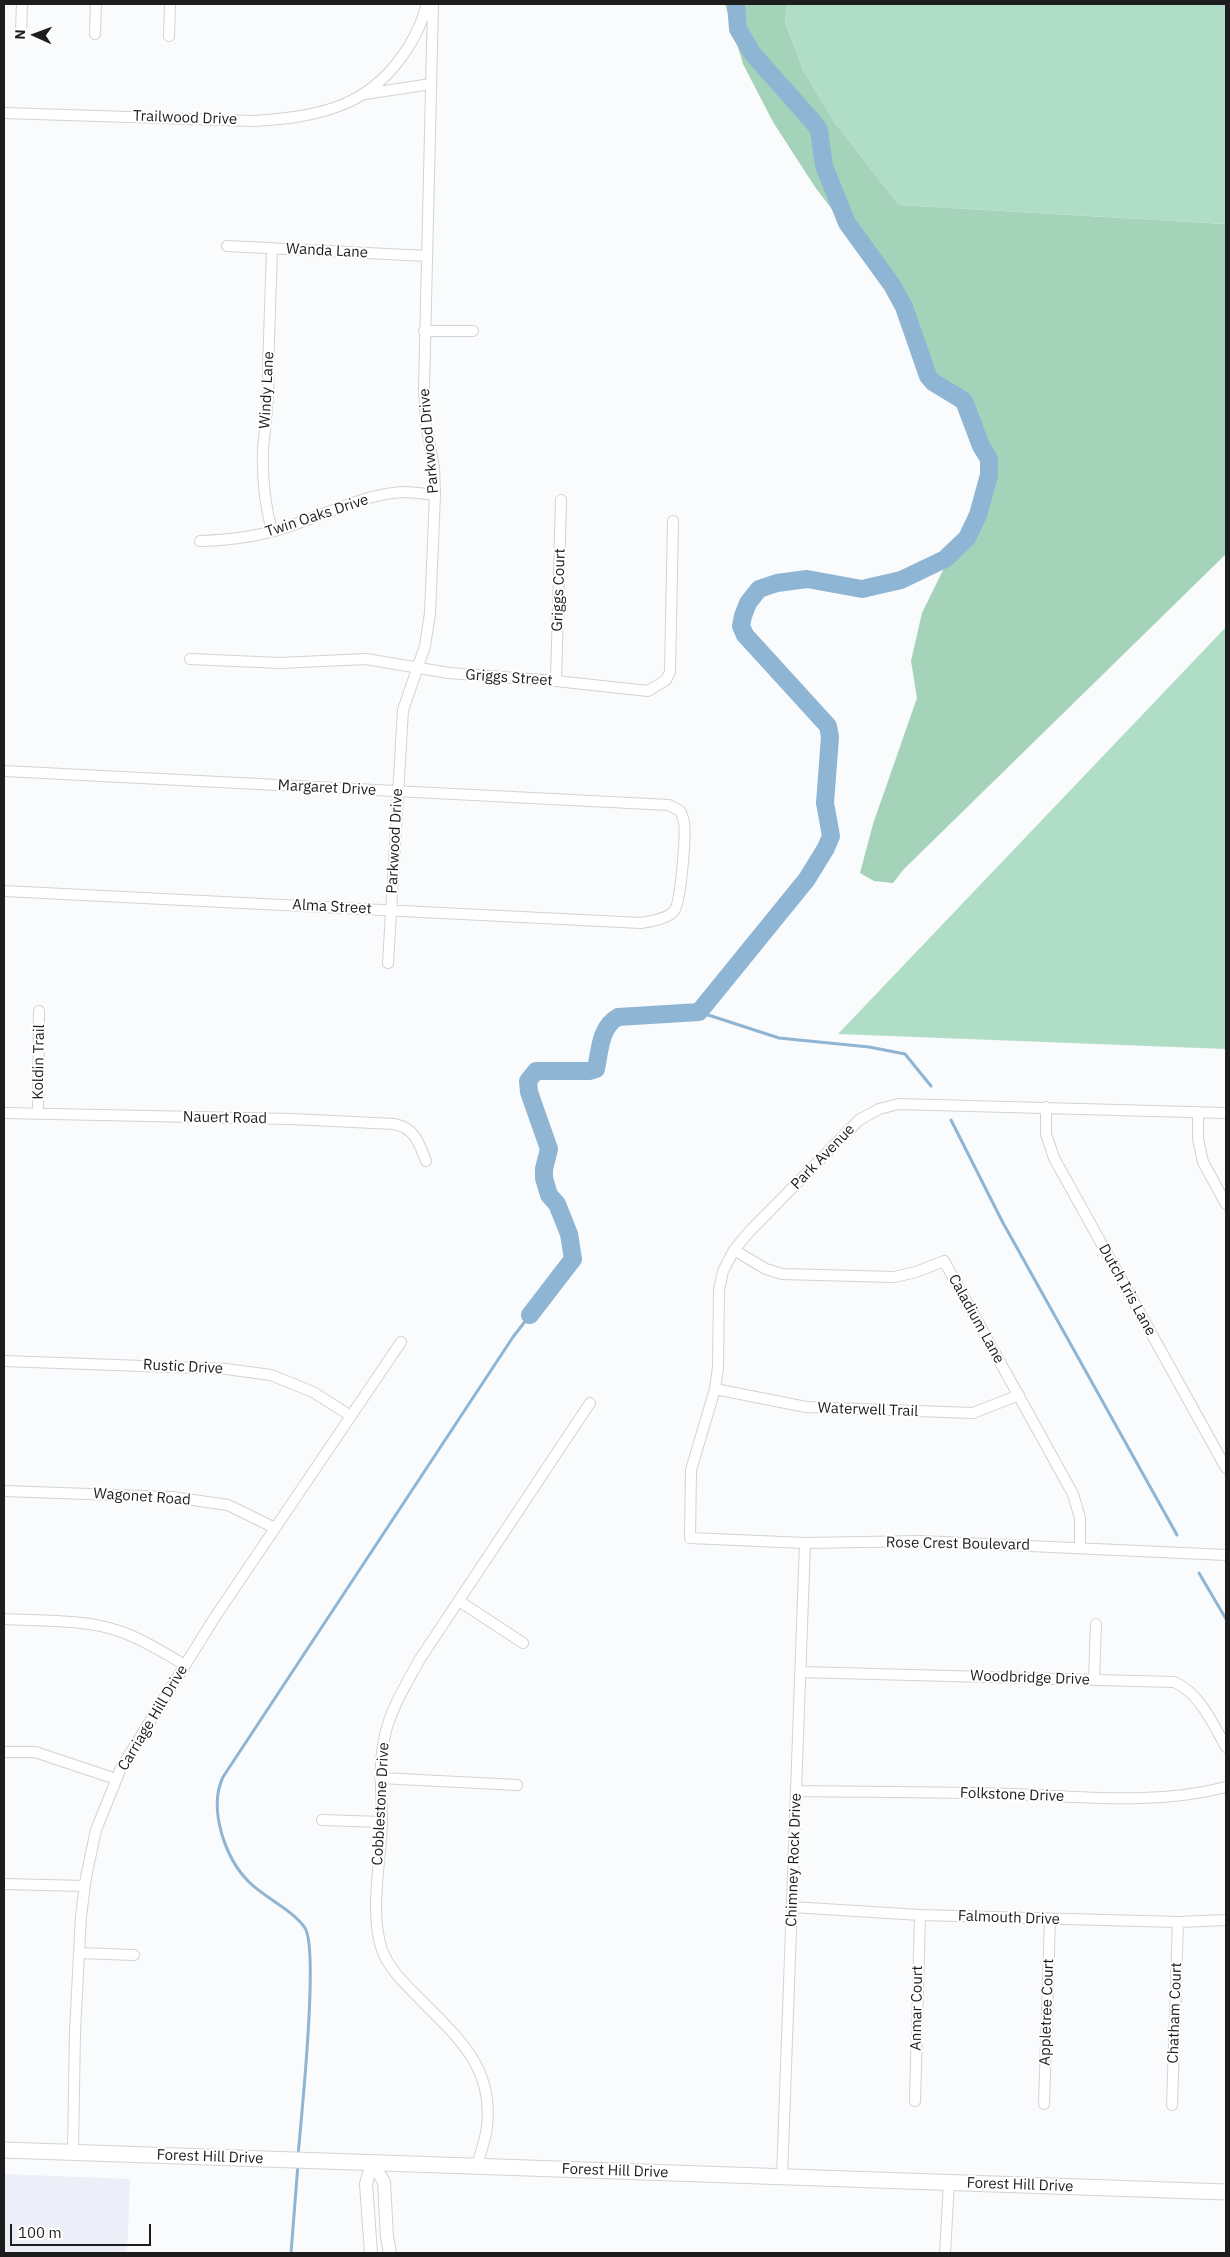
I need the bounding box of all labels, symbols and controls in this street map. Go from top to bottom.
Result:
north arrow [10,10,60,60]
text: N [11,29,29,40]
street label: Trailwood Drive [133,107,237,129]
street label: Wanda Lane [285,240,369,262]
street label: Windy Lane [256,351,278,429]
street label: Parkwood Drive [415,388,443,494]
street label: Twin Oaks Drive [263,491,371,541]
street label: Griggs Court [549,548,569,632]
street label: Griggs Street [465,666,553,690]
street label: Margaret Drive [277,776,377,800]
street label: Parkwood Drive [383,788,407,894]
street label: Alma Street [292,896,372,918]
street label: Koldin Trail [29,1024,49,1100]
street label: Nauert Road [183,1108,267,1128]
street label: Park Avenue [787,1121,859,1193]
street label: Dutch Iris Lane [1094,1241,1160,1339]
street label: Caladium Lane [944,1271,1008,1367]
street label: Rustic Drive [142,1356,224,1378]
street label: Waterwell Trail [817,1399,919,1421]
street label: Wagonet Road [93,1485,191,1509]
street label: Rose Crest Boulevard [886,1534,1030,1554]
street label: Carriage Hill Drive [114,1662,192,1774]
street label: Woodbridge Drive [970,1667,1090,1689]
street label: Cobblestone Drive [369,1742,393,1866]
street label: Folkstone Drive [960,1784,1064,1806]
street label: Chimney Rock Drive [783,1793,805,1927]
street label: Falmouth Drive [958,1907,1060,1929]
street label: Appletree Court [1036,1958,1058,2066]
street label: Chatham Court [1164,1962,1186,2064]
street label: Anmar Court [907,1965,927,2051]
street label: Forest Hill Drive [156,2146,264,2168]
street label: Forest Hill Drive [561,2160,669,2182]
street label: Forest Hill Drive [966,2174,1074,2196]
scale bar [12,2214,154,2246]
text: 100 m [18,2223,62,2242]

